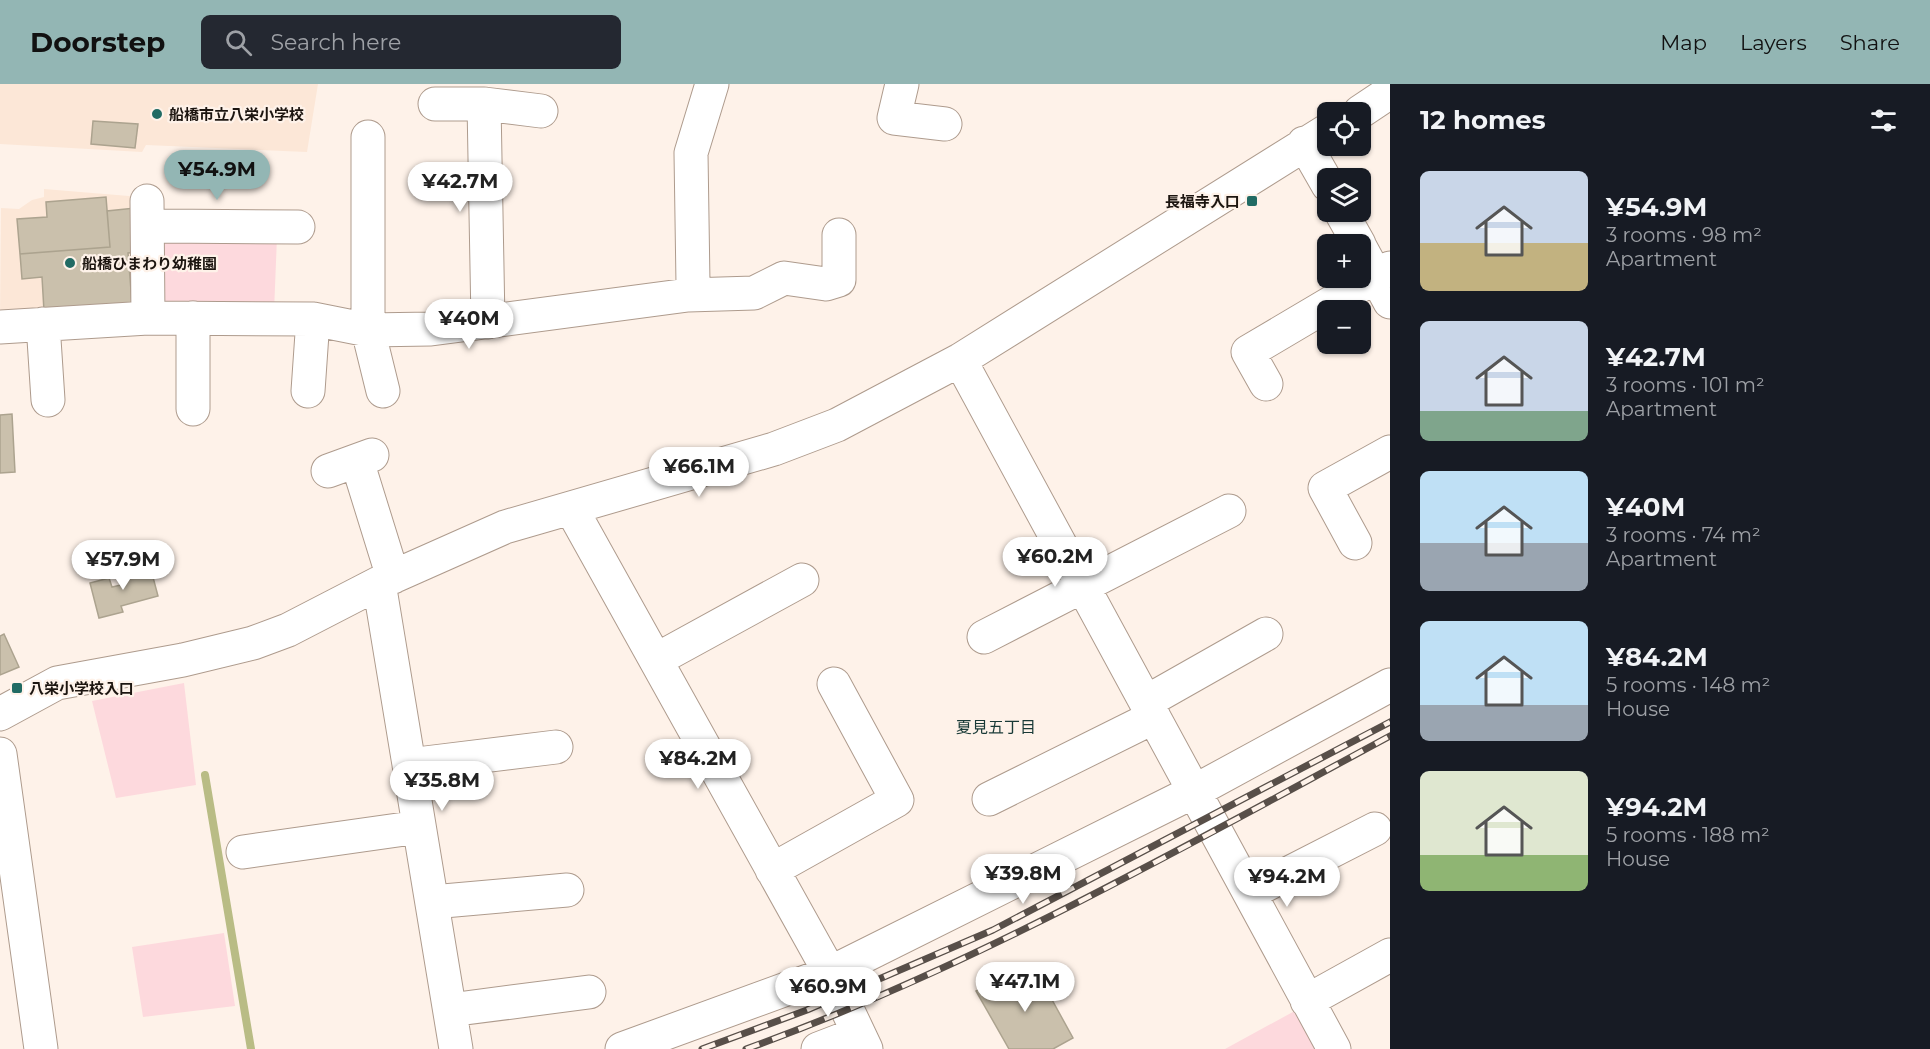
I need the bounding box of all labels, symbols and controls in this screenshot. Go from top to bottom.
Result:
search box [201,15,621,69]
text: Doorstep [30,25,165,59]
icon: search [222,26,255,59]
text: Search here [270,29,401,56]
text: Map [1660,30,1707,55]
text: Layers [1740,30,1807,55]
text: Share [1840,30,1900,55]
map controls [1317,102,1371,354]
button: locate [1317,102,1371,156]
text: 12 homes [1420,104,1546,136]
icon: filters [1867,104,1900,137]
place label: 船橋市立八栄小学校 [169,105,304,124]
marker: 船橋市立八栄小学校 [150,107,164,121]
pin: ¥54.9M [168,150,266,201]
text: ¥54.9M [178,157,256,181]
pin: ¥42.7M [411,162,509,213]
button: layers [1317,168,1371,222]
text: ¥42.7M [422,169,498,193]
text: ¥54.9M [1606,191,1707,223]
place label: 長福寺入口 [1165,192,1240,211]
marker: 長福寺入口 [1245,194,1259,208]
icon: home [1468,195,1540,267]
text: 3 rooms · 98 m² [1606,223,1762,247]
button: + [1317,234,1371,288]
text: Apartment [1606,247,1717,271]
place label: 船橋ひまわり幼稚園 [82,254,217,273]
marker: 船橋ひまわり幼稚園 [63,256,77,270]
pin: ¥40M [433,299,505,350]
button: − [1317,300,1371,354]
text: ¥40M [439,306,499,330]
text: ¥42.7M [1606,341,1706,373]
icon: home [1468,345,1540,417]
text: 3 rooms · 101 m² [1606,373,1765,397]
text: Apartment [1606,397,1717,421]
pin: ¥66.1M [650,447,748,498]
text: ¥66.1M [663,454,735,478]
text: ¥40M [1606,491,1685,523]
icon: home [1468,495,1540,567]
text: 3 rooms · 74 m² [1606,523,1761,547]
pin: ¥60.2M [1006,537,1104,588]
pin: ¥57.9M [74,540,172,591]
text: ¥60.2M [1017,544,1093,568]
text: ¥57.9M [86,547,160,571]
text: Apartment [1606,547,1717,571]
text: ¥84.2M [1606,641,1708,673]
icon: home [1468,645,1540,717]
text: 5 rooms · 148 m² [1606,673,1770,697]
place label: 八栄小学校入口 [29,679,134,698]
marker: 八栄小学校入口 [10,681,24,695]
text: House [1606,697,1670,721]
district label: 夏見五丁目 [956,718,1036,737]
pin: ¥84.2M [649,739,747,790]
text: ¥84.2M [659,746,737,770]
pin: ¥35.8M [393,761,491,812]
text: ¥35.8M [404,768,480,792]
text: ¥94.2M [1606,791,1707,823]
icon: home [1468,795,1540,867]
text: 5 rooms · 188 m² [1606,823,1770,847]
text: House [1606,847,1670,871]
pin: ¥39.8M [974,854,1072,905]
pin: ¥94.2M [1238,857,1336,908]
text: ¥39.8M [985,861,1061,885]
text: ¥94.2M [1248,864,1326,888]
pin: ¥47.1M [976,962,1074,1013]
pin: ¥60.9M [779,967,877,1018]
text: ¥47.1M [990,969,1060,993]
text: ¥60.9M [789,974,867,998]

